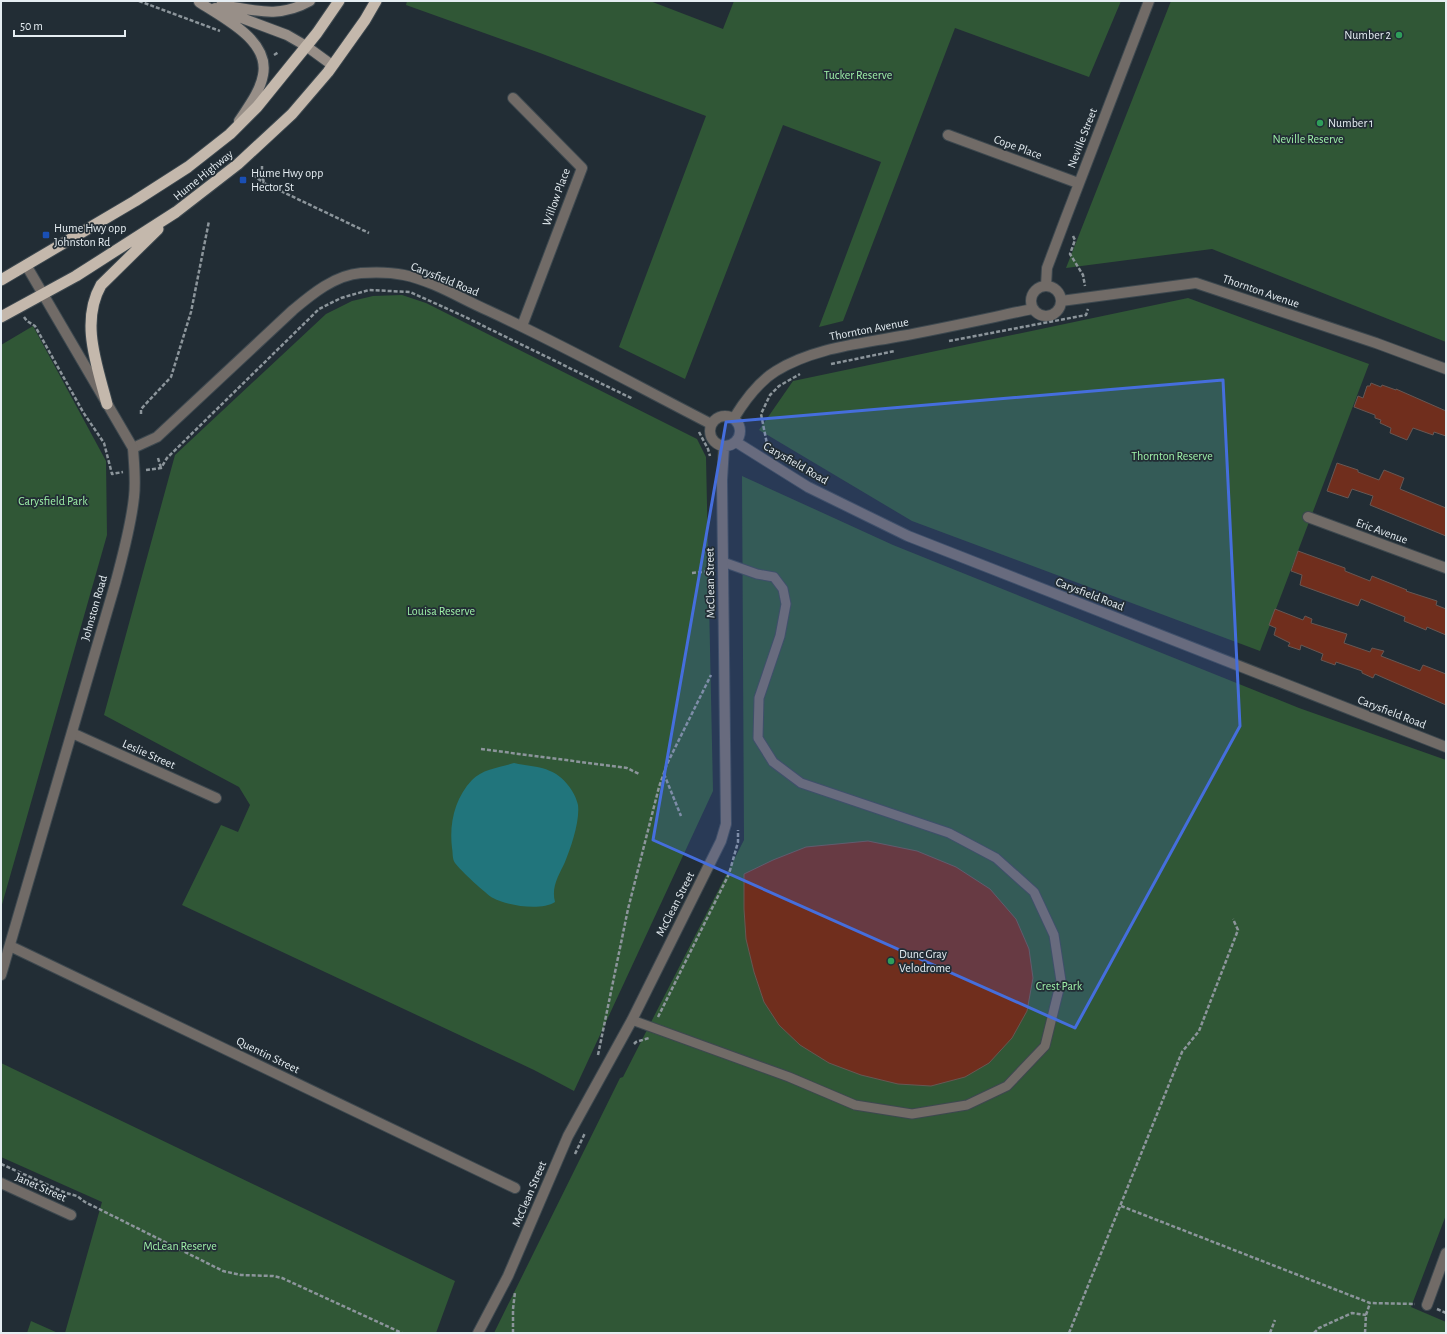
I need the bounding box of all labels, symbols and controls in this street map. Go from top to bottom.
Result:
scale bar [14,12,125,38]
text: 50 m [20,20,43,32]
place label: Number 2 [1344,29,1392,41]
marker: Number 2 [1394,30,1404,40]
park label: Tucker Reserve [824,69,892,81]
street label: Neville Street [1065,106,1099,170]
place label: Number 1 [1328,117,1373,129]
marker: Number 1 [1315,118,1325,128]
street label: Cope Place [992,133,1044,161]
park label: Neville Reserve [1272,133,1344,145]
street label: Hume Highway [171,147,236,203]
place label: Hume Hwy opp Hector St [251,167,323,193]
street label: Willow Place [540,167,572,227]
marker: Hume Hwy opp Hector St [238,175,248,185]
place label: Hume Hwy opp Johnston Rd [54,222,126,248]
marker: Hume Hwy opp Johnston Rd [41,230,51,240]
street label: Carysfield Road [409,260,481,299]
street label: Thornton Avenue [1221,272,1301,310]
street label: Thornton Avenue [828,315,910,343]
street label: Carysfield Road [761,440,830,487]
park label: Thornton Reserve [1131,450,1213,462]
park label: Carysfield Park [18,495,88,508]
street label: Eric Avenue [1355,516,1409,546]
street label: McClean Street [703,548,717,618]
street label: Johnston Road [79,574,109,642]
street label: Carysfield Road [1054,575,1126,614]
park label: Louisa Reserve [407,605,475,617]
street label: Carysfield Road [1356,693,1428,732]
street label: Leslie Street [121,737,177,771]
street label: McClean Street [654,870,696,938]
place label: Dunc Gray Velodrome [899,948,951,974]
marker: Dunc Gray Velodrome [886,956,896,966]
park label: Crest Park [1036,980,1083,992]
street label: Quentin Street [234,1035,302,1076]
street label: McClean Street [510,1159,548,1229]
street label: Janet Street [14,1170,69,1204]
park label: McLean Reserve [143,1240,217,1252]

